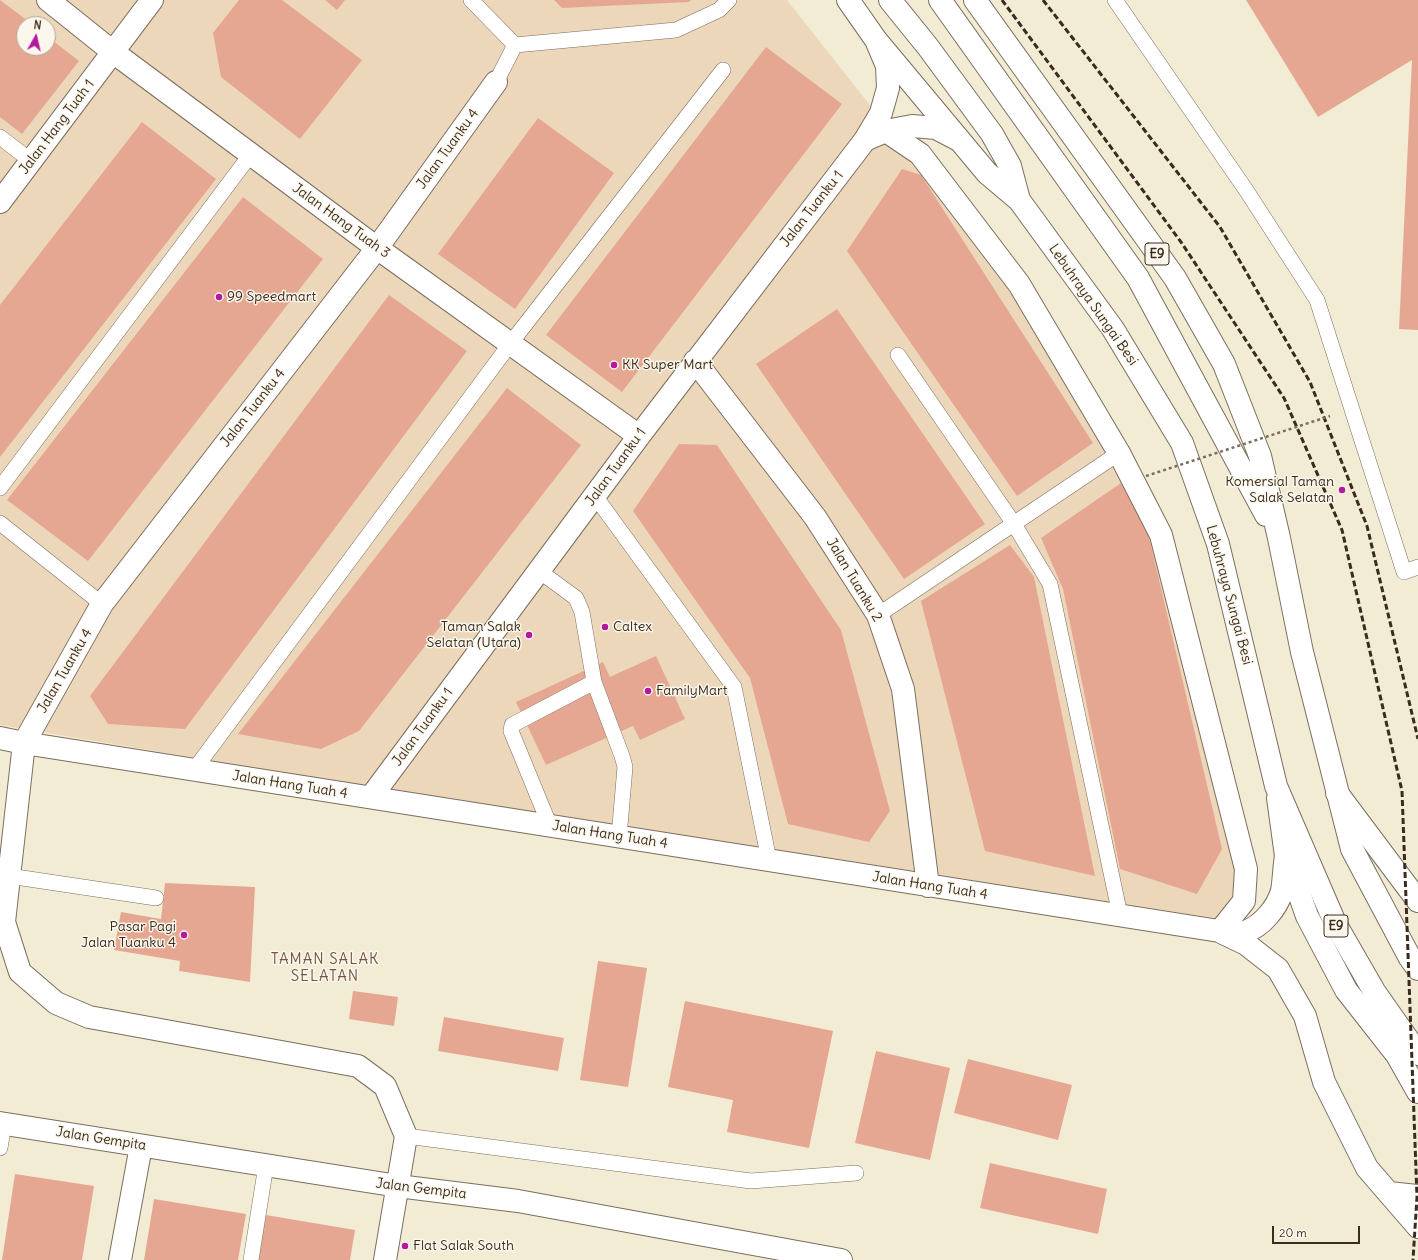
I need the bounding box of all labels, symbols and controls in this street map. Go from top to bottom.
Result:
north arrow [16,16,56,56]
text: N [33,18,42,33]
street label: Jalan Hang Tuah 1 [16,76,98,178]
street label: Jalan Tuanku 4 [413,106,483,192]
street label: Jalan Tuanku 1 [777,167,847,251]
street label: Jalan Hang Tuah 3 [289,180,393,262]
street label: Lebuhraya Sungai Besi [1045,241,1141,369]
road number: E9 [1145,243,1169,265]
place label: 99 Speedmart [227,289,316,305]
marker: 99 Speedmart [214,292,224,302]
place label: KK Super Mart [622,357,713,373]
marker: KK Super Mart [609,360,619,370]
street label: Jalan Tuanku 4 [217,365,289,451]
street label: Jalan Tuanku 1 [582,425,650,509]
place label: Komersial Taman Salak Selatan [1225,474,1334,506]
marker: Komersial Taman Salak Selatan [1337,485,1347,495]
street label: Lebuhraya Sungai Besi [1202,523,1256,667]
street label: Jalan Tuanku 2 [822,535,886,625]
place label: Taman Salak Selatan (Utara) [427,619,521,652]
place label: Caltex [613,619,652,635]
marker: Caltex [600,622,610,632]
street label: Jalan Tuanku 4 [34,626,96,716]
marker: Taman Salak Selatan (Utara) [524,630,534,640]
place label: FamilyMart [656,683,727,699]
street label: Jalan Tuanku 1 [389,685,457,769]
marker: FamilyMart [643,686,653,696]
street label: Jalan Hang Tuah 4 [231,768,349,802]
street label: Jalan Hang Tuah 4 [551,818,669,852]
street label: Jalan Hang Tuah 4 [871,869,989,903]
road number: E9 [1324,915,1348,937]
place label: Pasar Pagi Jalan Tuanku 4 [81,919,176,952]
marker: Pasar Pagi Jalan Tuanku 4 [179,930,189,940]
district label: TAMAN SALAK SELATAN [271,951,379,986]
street label: Jalan Gempita [55,1124,147,1154]
street label: Jalan Gempita [375,1175,467,1203]
scale bar [1274,1218,1362,1244]
text: 20 m [1279,1225,1307,1240]
place label: Flat Salak South [413,1238,514,1254]
marker: Flat Salak South [400,1241,410,1251]

